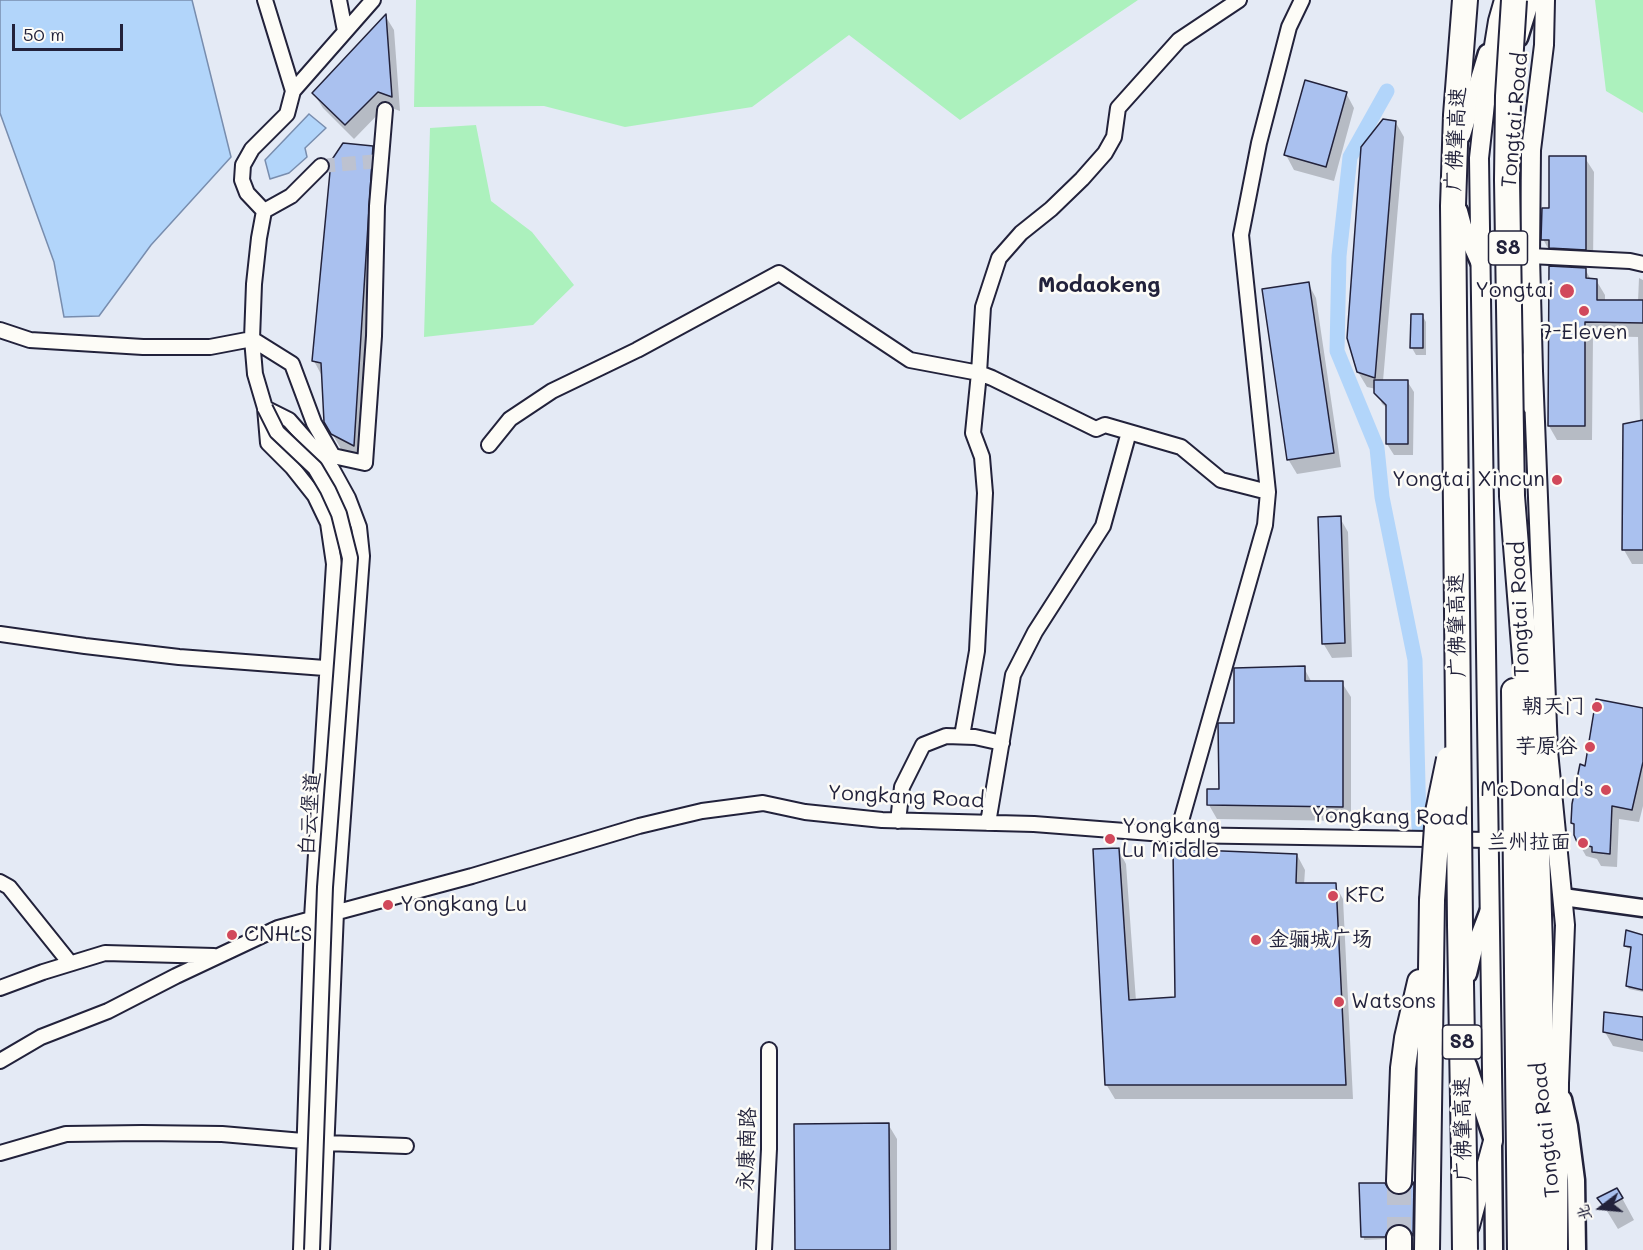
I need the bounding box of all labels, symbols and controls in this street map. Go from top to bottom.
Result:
scale bar [15,12,126,50]
text: 50 m [23,22,65,46]
street label: Tongtai Road [1497,51,1533,189]
street label: 广佛肇高速 [1441,86,1471,192]
road number: S8 [1488,231,1528,265]
district label: Modaokeng [1038,272,1160,298]
place label: Yongtai [1475,278,1554,304]
marker: Yongtai [1558,282,1576,300]
marker: 7-Eleven [1577,304,1591,318]
place label: 7-Eleven [1541,320,1627,346]
place label: Yongtai Xincun [1392,467,1545,493]
marker: Yongtai Xincun [1550,473,1564,487]
street label: Tongtai Road [1505,541,1535,677]
street label: 广佛肇高速 [1443,572,1471,678]
place label: 朝天门 [1522,694,1585,720]
marker: 朝天门 [1590,700,1604,714]
place label: 芋原谷 [1515,734,1578,760]
marker: 芋原谷 [1583,740,1597,754]
street label: 白云堡道 [295,771,325,857]
place label: McDonald's [1480,777,1594,803]
street label: Yongkang Road [827,780,985,814]
marker: McDonald's [1599,783,1613,797]
street label: Yongkang Road [1311,803,1469,831]
place label: Yongkang Lu Middle [1122,814,1220,864]
place label: 兰州拉面 [1487,830,1571,856]
marker: Yongkang Lu Middle [1103,832,1117,846]
marker: 兰州拉面 [1576,836,1590,850]
place label: KFC [1345,883,1384,909]
marker: KFC [1326,889,1340,903]
place label: Yongkang Lu [400,892,527,918]
marker: Yongkang Lu [381,898,395,912]
place label: CNHLS [244,922,312,948]
place label: 金骊城广场 [1268,927,1373,953]
marker: CNHLS [225,928,239,942]
marker: 金骊城广场 [1249,933,1263,947]
place label: Watsons [1351,989,1436,1015]
marker: Watsons [1332,995,1346,1009]
road number: S8 [1442,1025,1482,1059]
street label: Tongtai Road [1526,1061,1566,1199]
street label: 广佛肇高速 [1449,1076,1477,1182]
street label: 永康南路 [733,1107,761,1191]
north arrow [1571,1178,1631,1238]
text: 北 [1571,1203,1596,1224]

